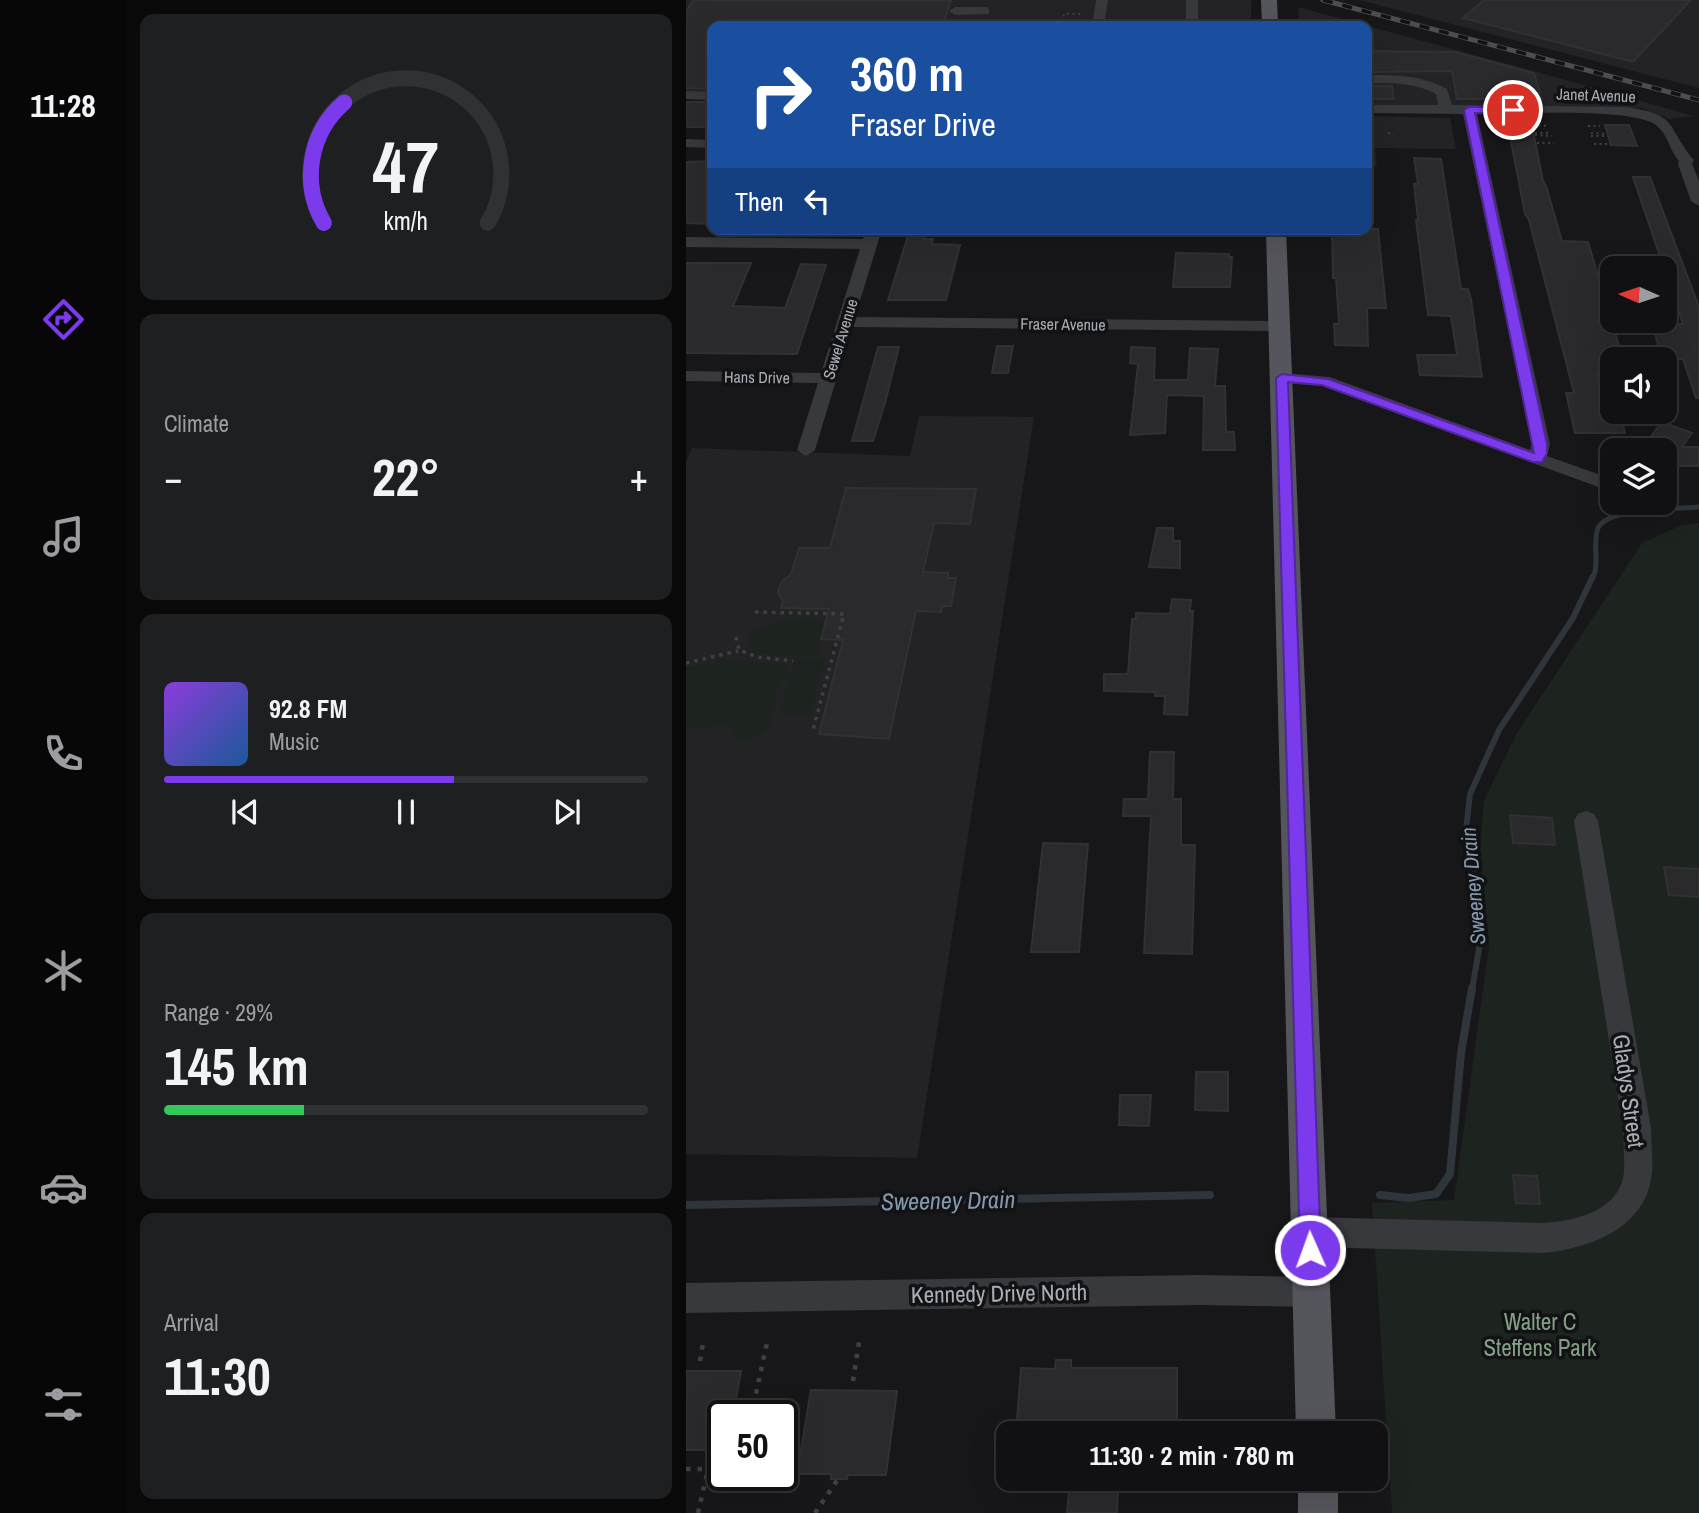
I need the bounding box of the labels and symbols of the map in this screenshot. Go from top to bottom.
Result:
pin [1483,80,1543,140]
street label: Janet Avenue [1556,83,1636,107]
north arrow [1600,256,1676,332]
street label: Sewel Avenue [817,296,863,382]
street label: Fraser Avenue [1020,312,1106,336]
street label: Hans Drive [724,365,790,389]
water label: Sweeney Drain [1453,826,1493,946]
street label: Gladys Street [1606,1032,1652,1150]
water label: Sweeney Drain [880,1183,1016,1217]
position arrow [1273,1213,1347,1287]
street label: Kennedy Drive North [911,1276,1087,1310]
park label: Walter C Steffens Park [1484,1306,1597,1363]
speed limit sign: 50 [707,1400,798,1491]

